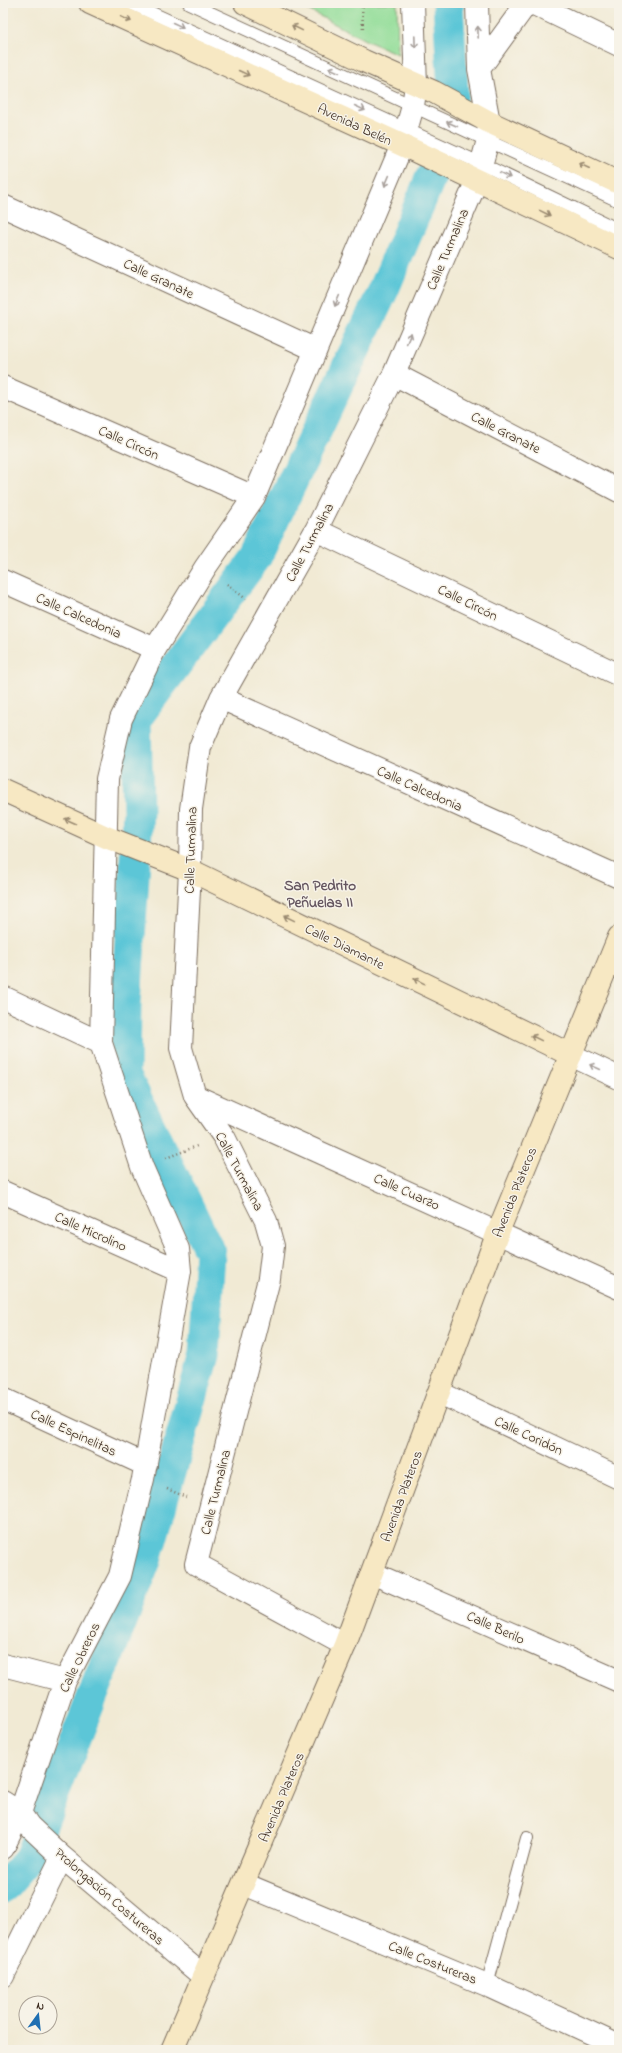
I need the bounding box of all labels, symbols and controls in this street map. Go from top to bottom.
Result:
one-way arrow [119,16,131,23]
one-way arrow [171,22,183,29]
one-way arrow [292,24,304,32]
one-way arrow [474,26,482,39]
one-way arrow [411,35,418,48]
one-way arrow [328,66,340,73]
one-way arrow [238,70,250,77]
street label: Avenida Belén [314,99,395,152]
one-way arrow [353,105,365,112]
one-way arrow [447,120,459,127]
one-way arrow [578,162,590,169]
one-way arrow [499,172,511,179]
one-way arrow [383,175,390,187]
street label: Calle Turmalina [422,205,475,294]
one-way arrow [539,210,551,217]
street label: Calle Granate [120,254,198,305]
one-way arrow [332,295,340,307]
one-way arrow [406,332,413,344]
street label: Calle Granate [467,407,545,460]
street label: Calle Circón [95,421,162,466]
street label: Calle Turmalina [281,499,340,586]
street label: Calle Circón [434,580,501,627]
street label: Calle Calcedonia [32,588,125,645]
street label: Calle Calcedonia [373,761,466,818]
street label: Calle Turmalina [179,806,204,894]
one-way arrow [65,816,77,824]
district label: San Pedrito Peñuelas II [284,875,356,914]
one-way arrow [284,914,296,921]
street label: Calle Diamante [301,919,388,976]
one-way arrow [413,977,425,984]
one-way arrow [530,1034,542,1041]
one-way arrow [589,1063,601,1070]
street label: Calle Turmalina [209,1128,268,1215]
street label: Avenida Plateros [488,1144,543,1241]
street label: Calle Cuarzo [370,1168,443,1216]
street label: Calle Microlino [51,1207,130,1258]
street label: Calle Espinelitas [27,1404,120,1463]
street label: Calle Coridón [491,1411,566,1461]
street label: Calle Turmalina [196,1448,237,1537]
street label: Avenida Plateros [376,1448,429,1545]
street label: Calle Berilo [463,1606,528,1651]
street label: Calle Obreros [54,1619,106,1696]
street label: Avenida Plateros [254,1749,311,1846]
street label: Prolongación Costureras [49,1843,169,1952]
street label: Calle Costureras [385,1936,480,1991]
north arrow [18,1995,58,2035]
text: N [35,1998,46,2015]

